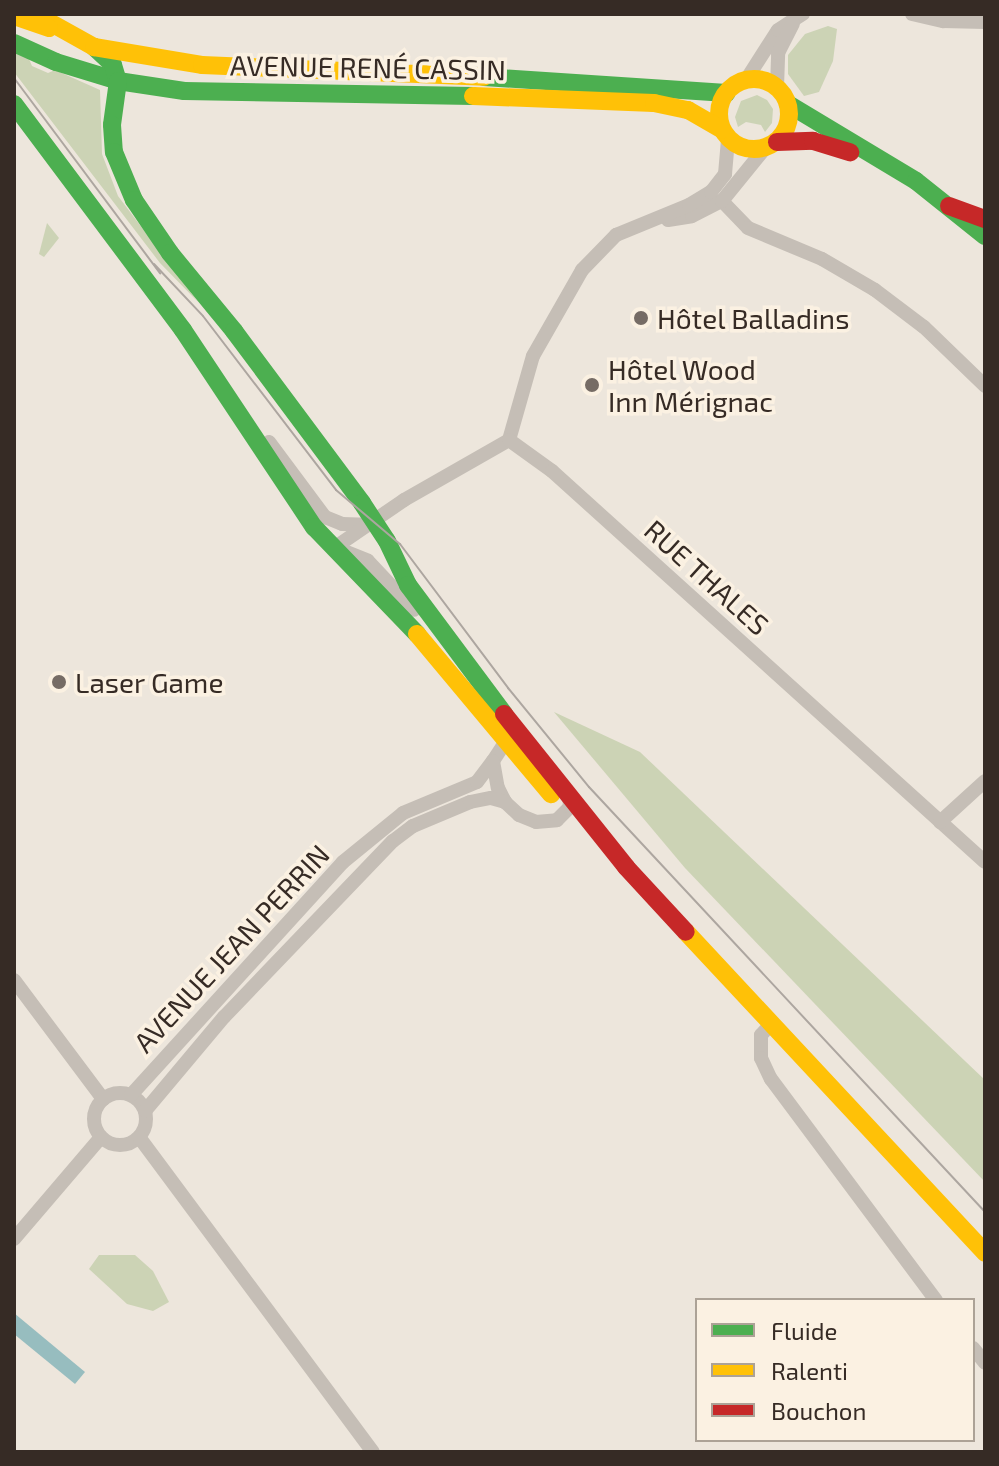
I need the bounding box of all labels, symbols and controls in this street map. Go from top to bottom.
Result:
street label: AVENUE RENÉ CASSIN [230,48,506,86]
place label: Hôtel Balladins [657,301,850,335]
marker: Hôtel Balladins [632,309,650,327]
place label: Hôtel Wood Inn Mérignac [608,352,773,418]
marker: Hôtel Wood Inn Mérignac [583,376,601,394]
street label: RUE THALES [638,512,776,642]
place label: Laser Game [75,665,224,699]
marker: Laser Game [50,673,68,691]
street label: AVENUE JEAN PERRIN [126,837,336,1059]
legend [695,1298,975,1442]
text: Fluide [771,1316,837,1345]
text: Ralenti [771,1356,848,1385]
text: Bouchon [771,1396,866,1425]

